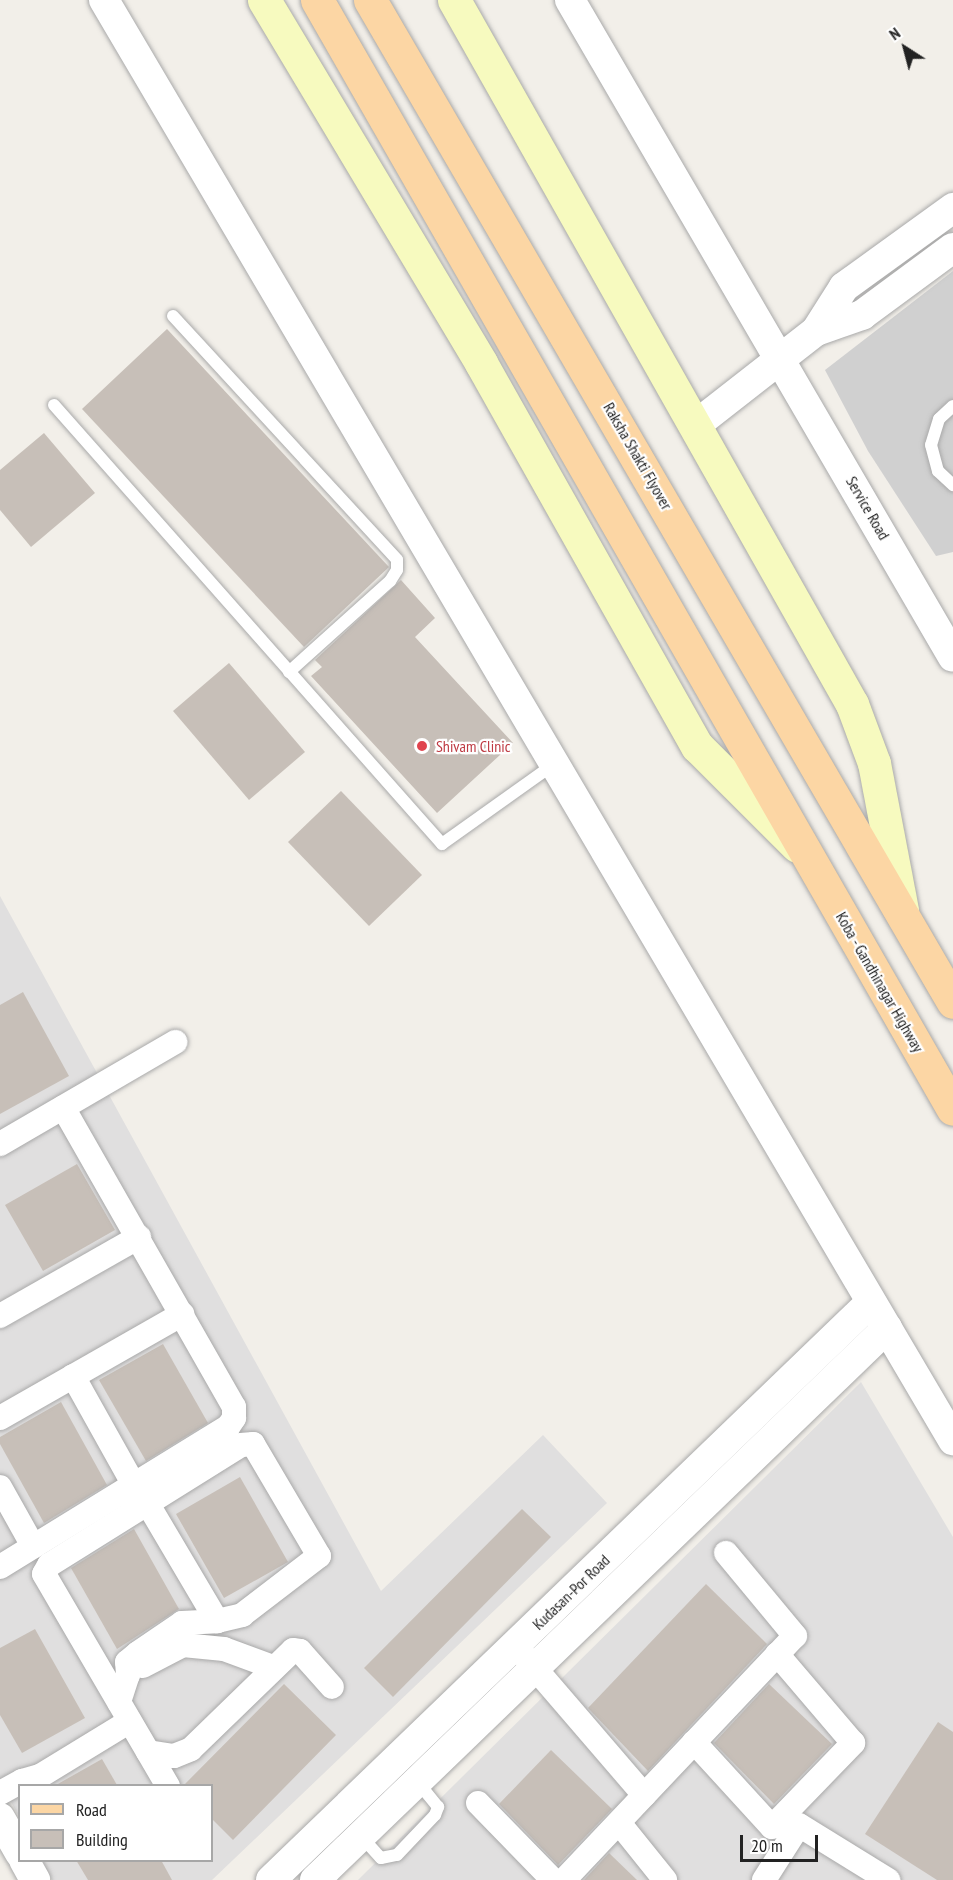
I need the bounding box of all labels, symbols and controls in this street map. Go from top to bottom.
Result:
north arrow [875,18,935,78]
text: N [885,23,904,44]
street label: Raksha Shakti Flyover [600,399,676,513]
street label: Service Road [842,473,894,543]
place label: Shivam Clinic [436,736,510,756]
marker: Shivam Clinic [413,737,431,755]
street label: Koba - Gandhinagar Highway [832,908,928,1056]
street label: Kudasan-Por Road [528,1550,614,1634]
legend [18,1784,213,1862]
text: Road [76,1798,107,1821]
scale bar [743,1823,821,1861]
text: Building [76,1828,128,1851]
text: 20 m [751,1834,783,1857]

